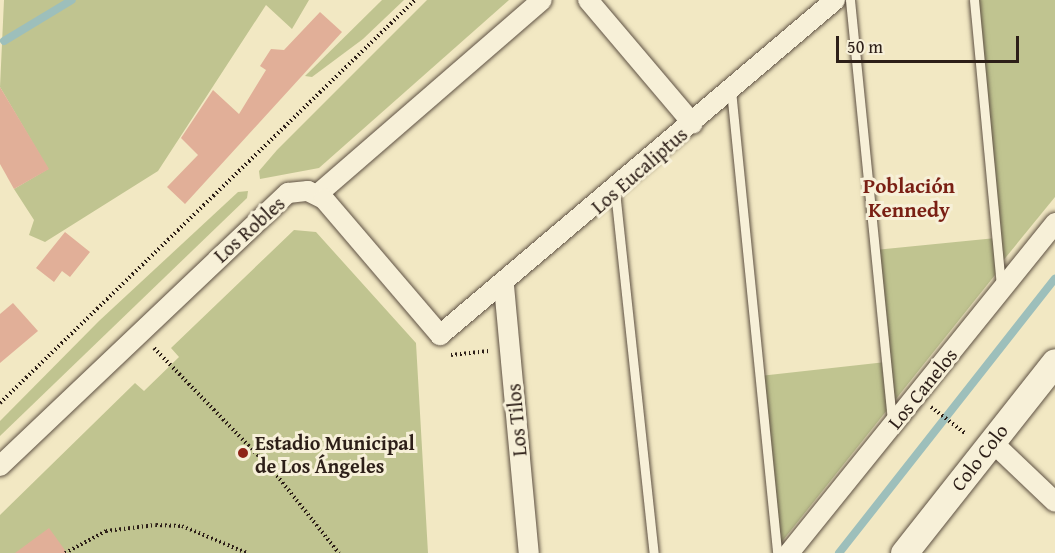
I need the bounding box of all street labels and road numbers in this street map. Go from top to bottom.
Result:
street label: Los Eucaliptus [586,122,692,218]
street label: Los Robles [209,191,289,267]
street label: Los Canelos [882,343,962,433]
street label: Los Tilos [501,383,531,457]
street label: Colo Colo [945,419,1013,495]

